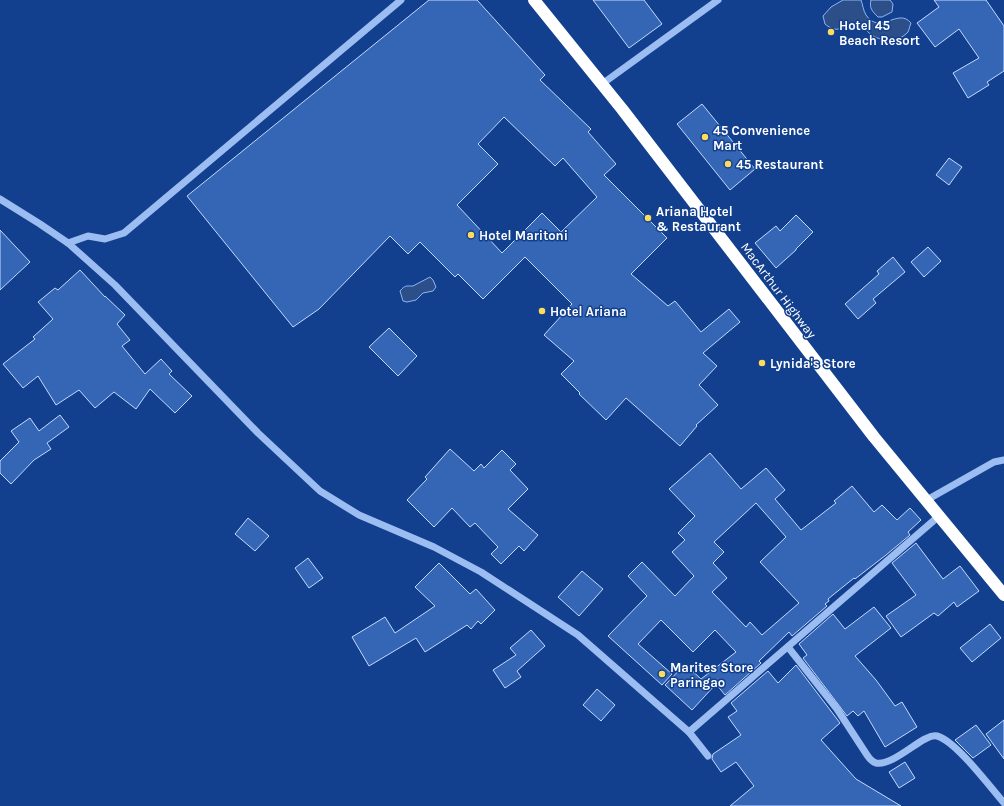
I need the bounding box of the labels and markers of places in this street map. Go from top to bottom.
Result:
place label: Hotel 45 Beach Resort [839,18,920,48]
marker: Hotel 45 Beach Resort [826,27,836,37]
place label: 45 Convenience Mart [713,123,810,153]
marker: 45 Convenience Mart [700,132,710,142]
place label: 45 Restaurant [736,157,824,172]
marker: 45 Restaurant [723,159,733,169]
place label: Ariana Hotel & Restaurant [656,204,741,234]
marker: Ariana Hotel & Restaurant [643,213,653,223]
place label: Hotel Maritoni [479,228,568,243]
marker: Hotel Maritoni [466,230,476,240]
place label: Hotel Ariana [550,304,627,319]
marker: Hotel Ariana [537,306,547,316]
place label: Lynida's Store [770,356,856,371]
marker: Lynida's Store [757,358,767,368]
place label: Marites Store Paringao [670,660,753,690]
marker: Marites Store Paringao [657,669,667,679]

